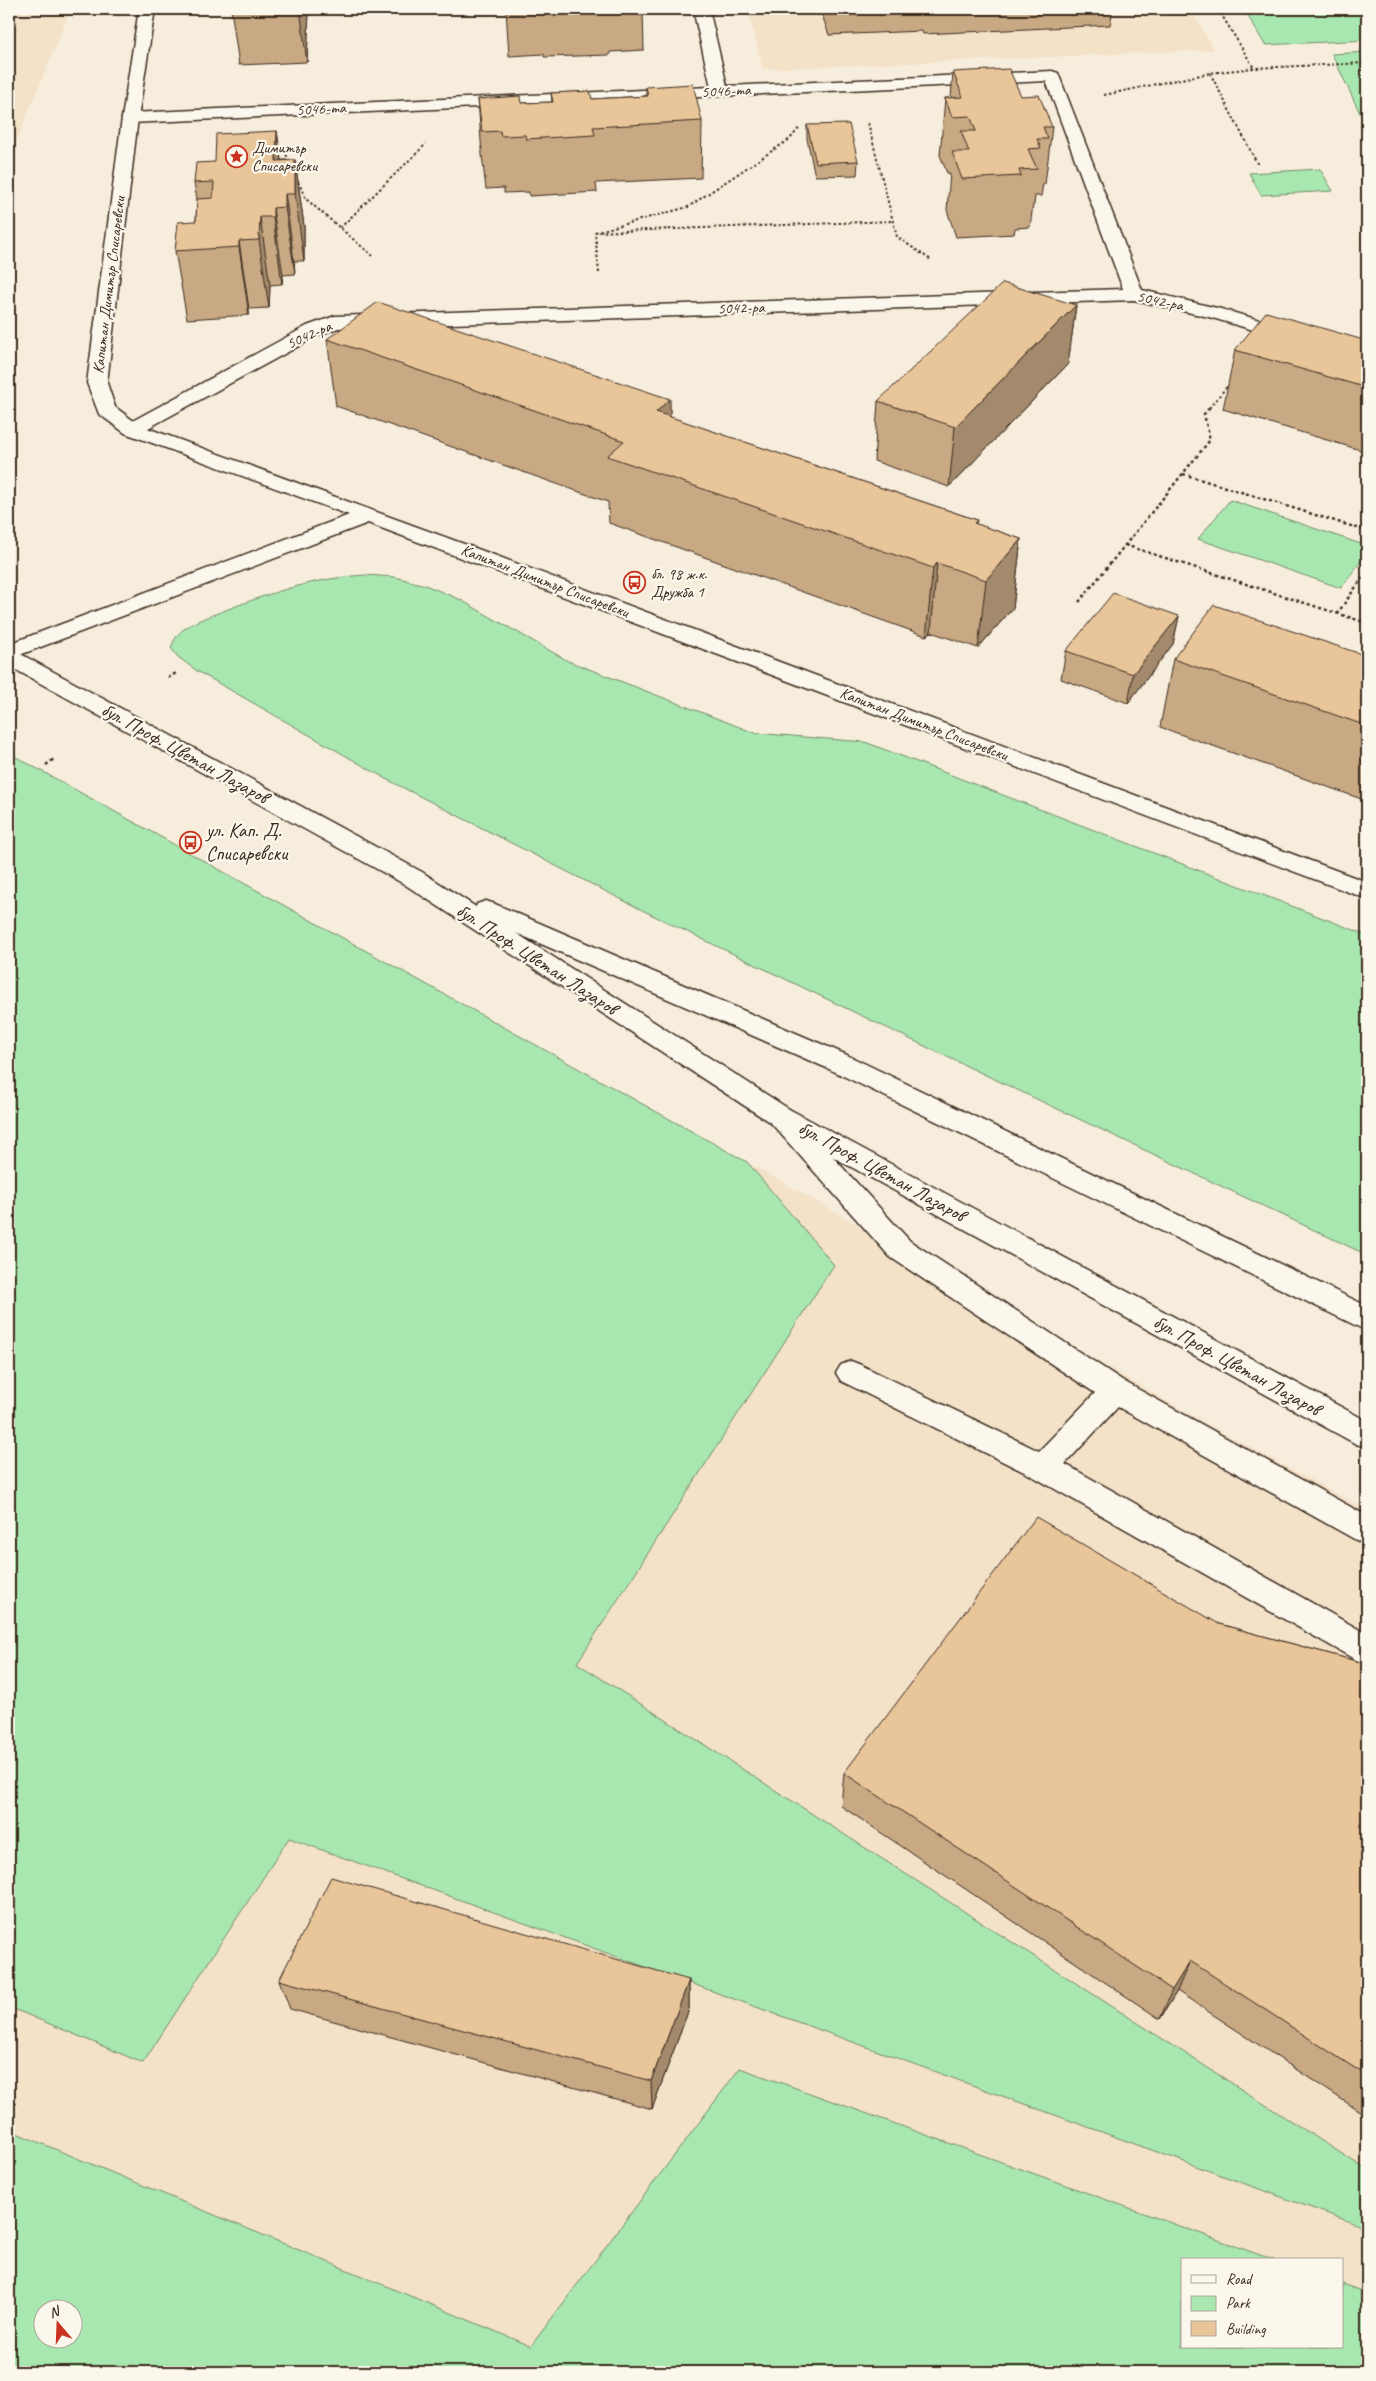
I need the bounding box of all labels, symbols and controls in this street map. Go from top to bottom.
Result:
street label: 5046-та [701,80,752,102]
street label: 5046-та [296,98,347,120]
place label: Димитър Списаревски [252,138,318,176]
place icon: Димитър Списаревски [224,145,248,169]
street label: Капитан Димитър Списаревски [88,194,130,375]
street label: 5042-ра [1135,286,1186,316]
street label: 5042-ра [717,297,766,319]
street label: 5042-ра [283,316,335,354]
street label: Капитан Димитър Списаревски [458,540,633,623]
place label: бл. 98 ж.к. Дружба 1 [651,564,708,602]
bus stop icon: бл. 98 ж.к. Дружба 1 [623,571,647,595]
street label: Капитан Димитър Списаревски [837,683,1012,766]
street label: бул. Проф. Цветан Лазаров [97,697,276,812]
place label: ул. Кап. Д. Списаревски [205,818,289,866]
bus stop icon: ул. Кап. Д. Списаревски [178,830,202,854]
street label: бул. Проф. Цветан Лазаров [451,898,625,1023]
street label: бул. Проф. Цветан Лазаров [794,1115,973,1230]
street label: бул. Проф. Цветан Лазаров [1149,1309,1328,1424]
legend [1181,2258,1344,2348]
text: Road [1226,2270,1253,2289]
text: Park [1226,2294,1251,2313]
north arrow [32,2298,82,2348]
text: N [47,2302,63,2322]
text: Building [1226,2320,1266,2339]

